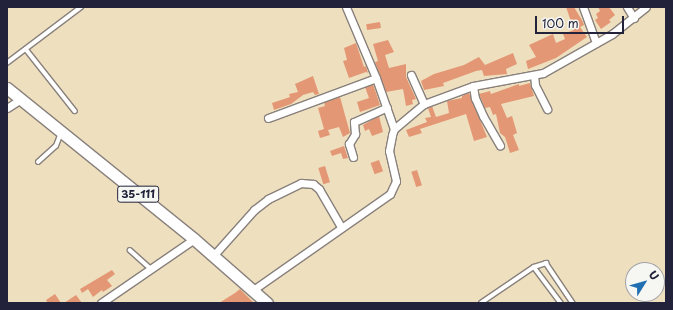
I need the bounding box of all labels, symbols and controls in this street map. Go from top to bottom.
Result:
scale bar [537,8,626,34]
text: 100 m [542,14,579,32]
road number: 35-111 [117,185,159,203]
north arrow [625,262,665,302]
text: U [645,267,663,284]

